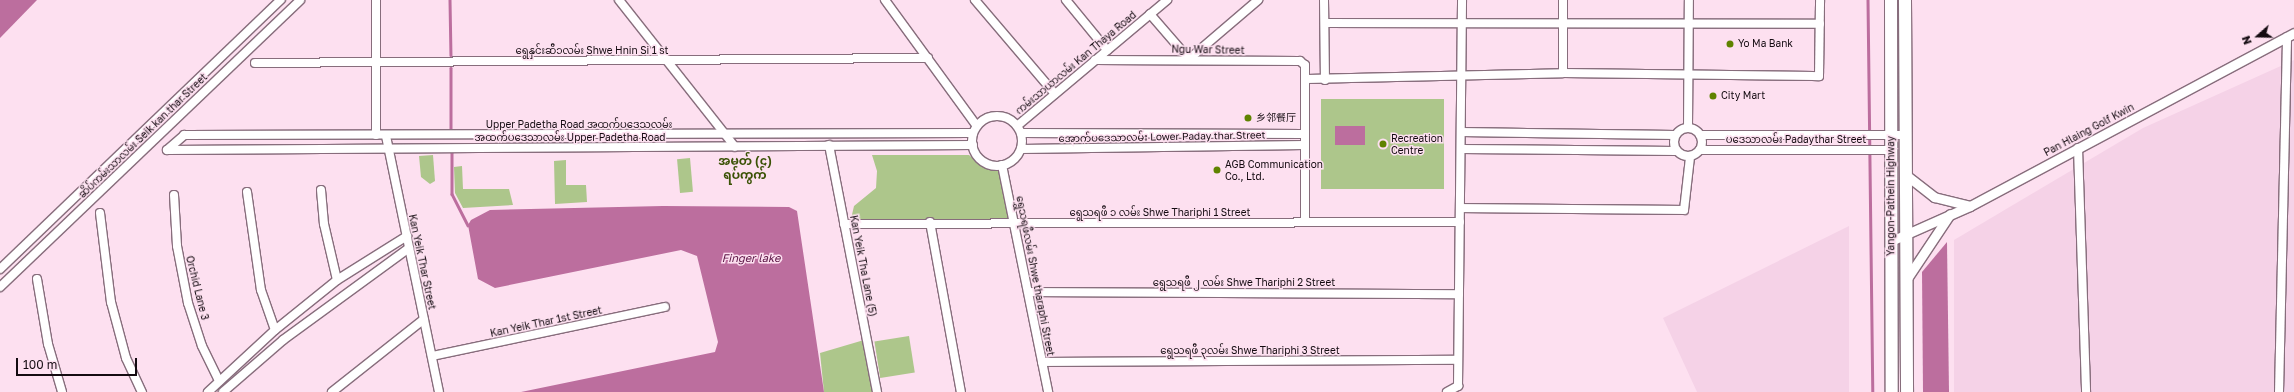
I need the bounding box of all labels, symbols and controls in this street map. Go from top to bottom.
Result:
street label: ကမ်းသာယာလမ်း Kan Thaya Road [1013,9,1139,117]
north arrow [2238,16,2278,56]
text: N [2239,34,2254,46]
place label: Yo Ma Bank [1738,38,1793,50]
marker: Yo Ma Bank [1725,39,1735,49]
street label: Ngu War Street [1171,43,1245,57]
street label: ရွေနှင်းဆီ၁လမ်း Shwe Hnin Si 1 st [516,45,668,57]
street label: ဆိပ်ကမ်းသာလမ်း Seik kan thar Street [76,71,210,201]
place label: City Mart [1721,90,1765,102]
marker: City Mart [1708,91,1718,101]
street label: Pan Hlaing Golf Kwin [2042,101,2136,159]
place label: 乡邻餐厅 [1256,112,1296,124]
marker: 乡邻餐厅 [1243,113,1253,123]
street label: Upper Padetha Road အထက်ပဒေသလမ်း [486,119,672,131]
street label: အောက်ပဒေသာလမ်း Lower Paday thar Street [1058,129,1266,145]
street label: အထက်ပဒေသာလမ်း Upper Padetha Road [475,132,665,144]
place label: Recreation Centre [1391,132,1443,156]
street label: ပဒေသာလမ်း Padaythar Street [1726,134,1866,146]
street label: Yangon-Pathein Highway [1885,136,1897,256]
marker: Recreation Centre [1378,139,1388,149]
district label: အမှတ် (၄) ရပ်ကွက် [718,154,772,182]
place label: AGB Communication Co., Ltd. [1225,158,1323,182]
marker: AGB Communication Co., Ltd. [1212,165,1222,175]
street label: ရွှေသရဖီလမ်း Shwe tharaphi Street [1014,195,1056,357]
street label: ရွေသရဖီ ၁ လမ်း Shwe Thariphi 1 Street [1070,207,1250,219]
street label: Kan Yeik Thar Street [406,213,438,311]
street label: Kan Yeik Tha Lane (5) [847,214,879,318]
water label: Finger lake [722,251,780,265]
street label: Orchid Lane 3 [183,255,211,321]
street label: ရွေသရဖီ ၂ လမ်း Shwe Thariphi 2 Street [1153,277,1335,289]
street label: Kan Yeik Thar 1st Street [489,304,603,340]
street label: ရွေသရဖီ ၃လမ်း Shwe Thariphi 3 Street [1160,345,1340,357]
scale bar [18,350,139,376]
text: 100 m [23,357,57,372]

